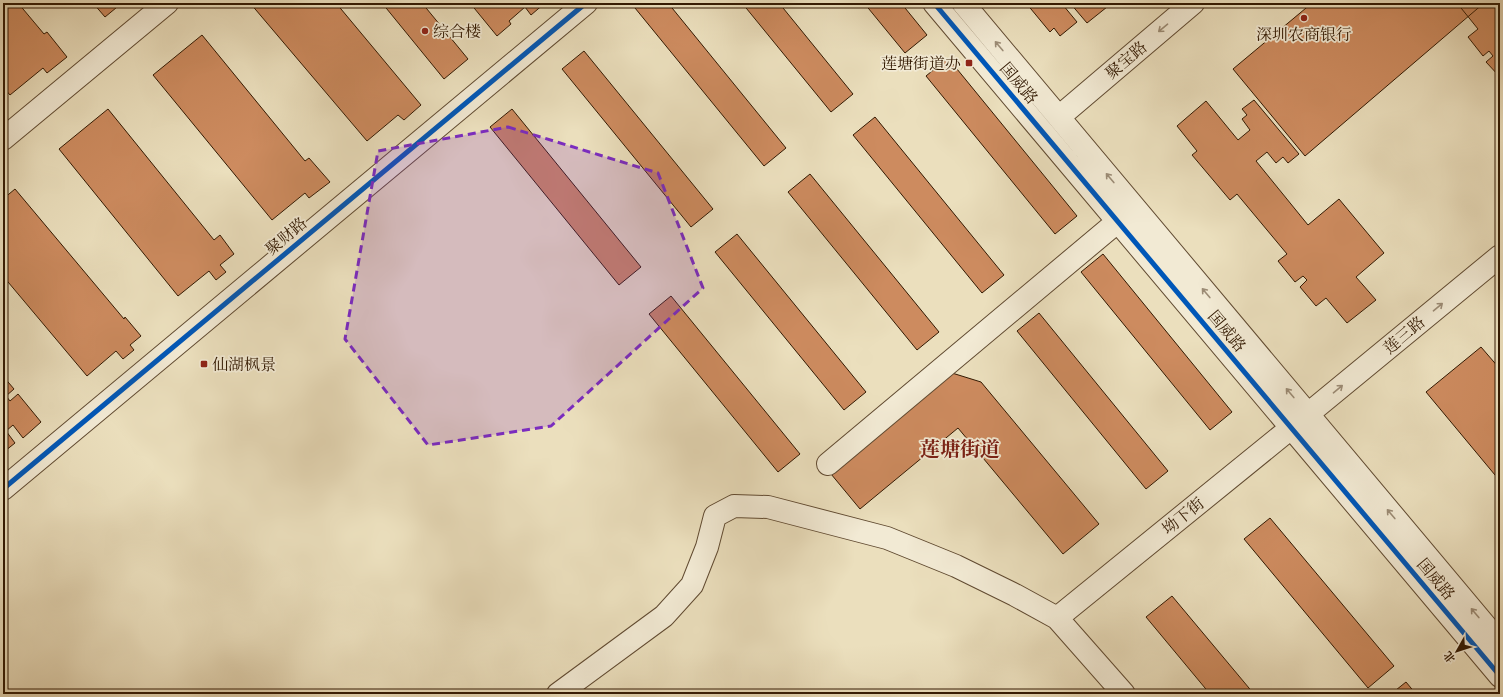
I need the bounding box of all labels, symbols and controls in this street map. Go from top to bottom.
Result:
marker: 深圳农商银行 [1299,13,1309,23]
place label: 综合楼 [433,21,481,42]
one-way arrow [1158,24,1168,33]
place label: 深圳农商银行 [1256,24,1352,45]
marker: 综合楼 [420,26,430,36]
street label: 聚宝路 [1101,37,1151,83]
one-way arrow [995,41,1004,51]
place label: 莲塘街道办 [881,53,961,74]
marker: 莲塘街道办 [964,58,974,68]
street label: 国威路 [996,58,1042,108]
one-way arrow [1105,172,1114,183]
street label: 聚财路 [261,213,311,259]
one-way arrow [1202,288,1211,298]
one-way arrow [1433,302,1444,311]
street label: 国威路 [1204,306,1250,356]
street label: 莲三路 [1379,312,1429,358]
place label: 仙湖枫景 [212,354,276,375]
marker: 仙湖枫景 [199,359,209,369]
one-way arrow [1333,385,1343,394]
one-way arrow [1285,387,1294,398]
district label: 莲塘街道 [920,436,1000,462]
street label: 坳下街 [1158,493,1208,539]
one-way arrow [1387,508,1396,519]
street label: 国威路 [1413,554,1459,604]
one-way arrow [1470,608,1479,619]
north arrow [1437,631,1477,671]
text: 北 [1440,649,1458,666]

